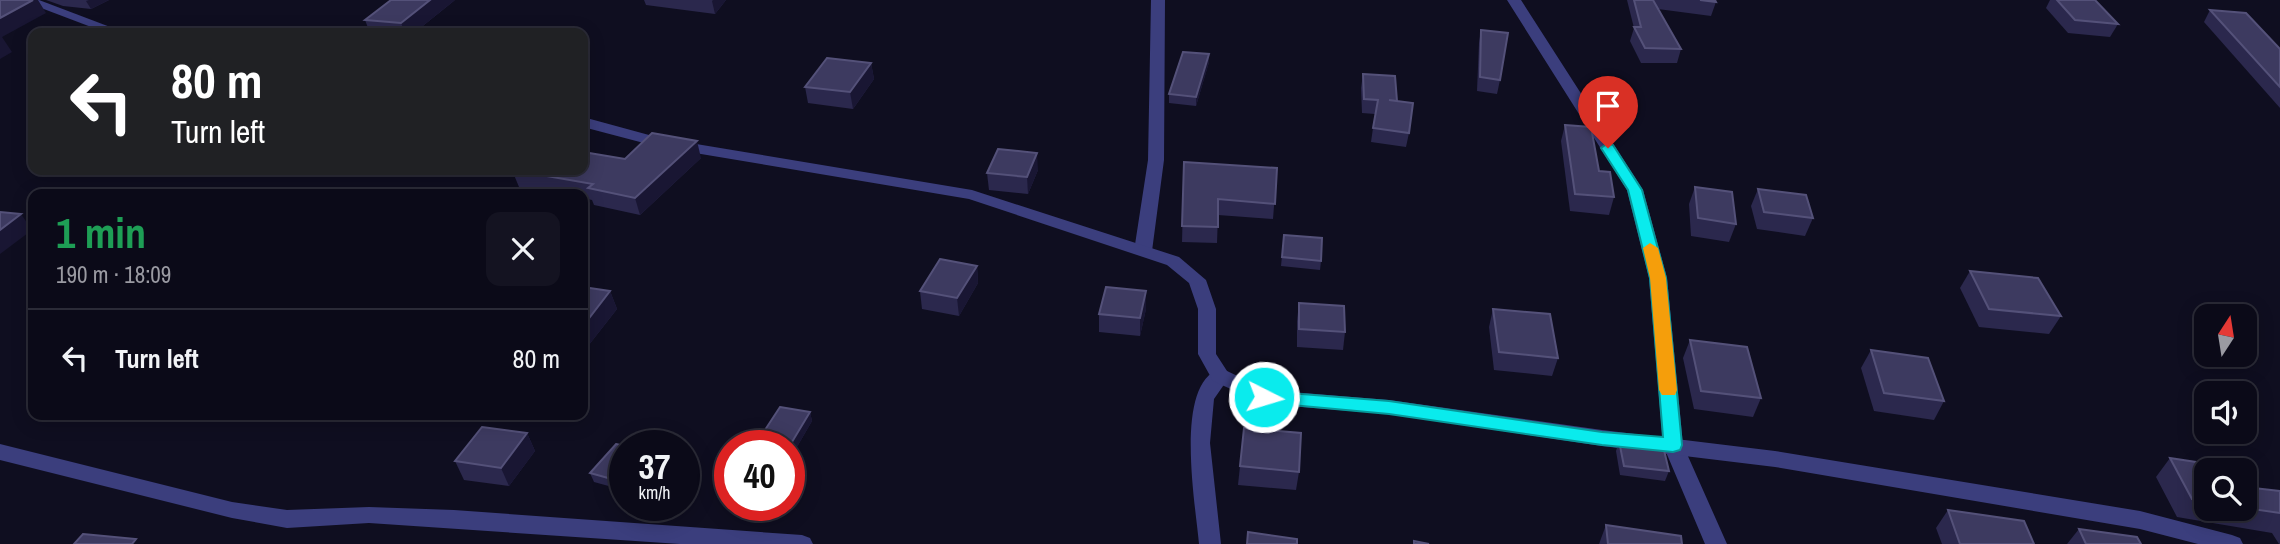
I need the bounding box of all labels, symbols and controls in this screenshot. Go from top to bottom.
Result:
text: 80 m [171,47,263,113]
icon: left [56,56,147,147]
pin [1578,76,1638,148]
icon: arrive [1589,87,1627,125]
text: Turn left [171,110,265,153]
text: 1 min [56,205,146,261]
button: close [486,212,560,286]
text: 190 m · 18:09 [56,259,171,290]
north arrow [2194,304,2258,368]
map controls [2194,304,2257,521]
icon: left [56,339,94,377]
text: Turn left [115,341,199,376]
text: 80 m [513,341,560,376]
position arrow [1227,360,1301,434]
button: sound [2194,381,2257,444]
speed limit sign: 40 [714,430,805,521]
text: 37 [639,443,670,490]
button: search [2194,458,2257,521]
text: km/h [639,480,671,505]

